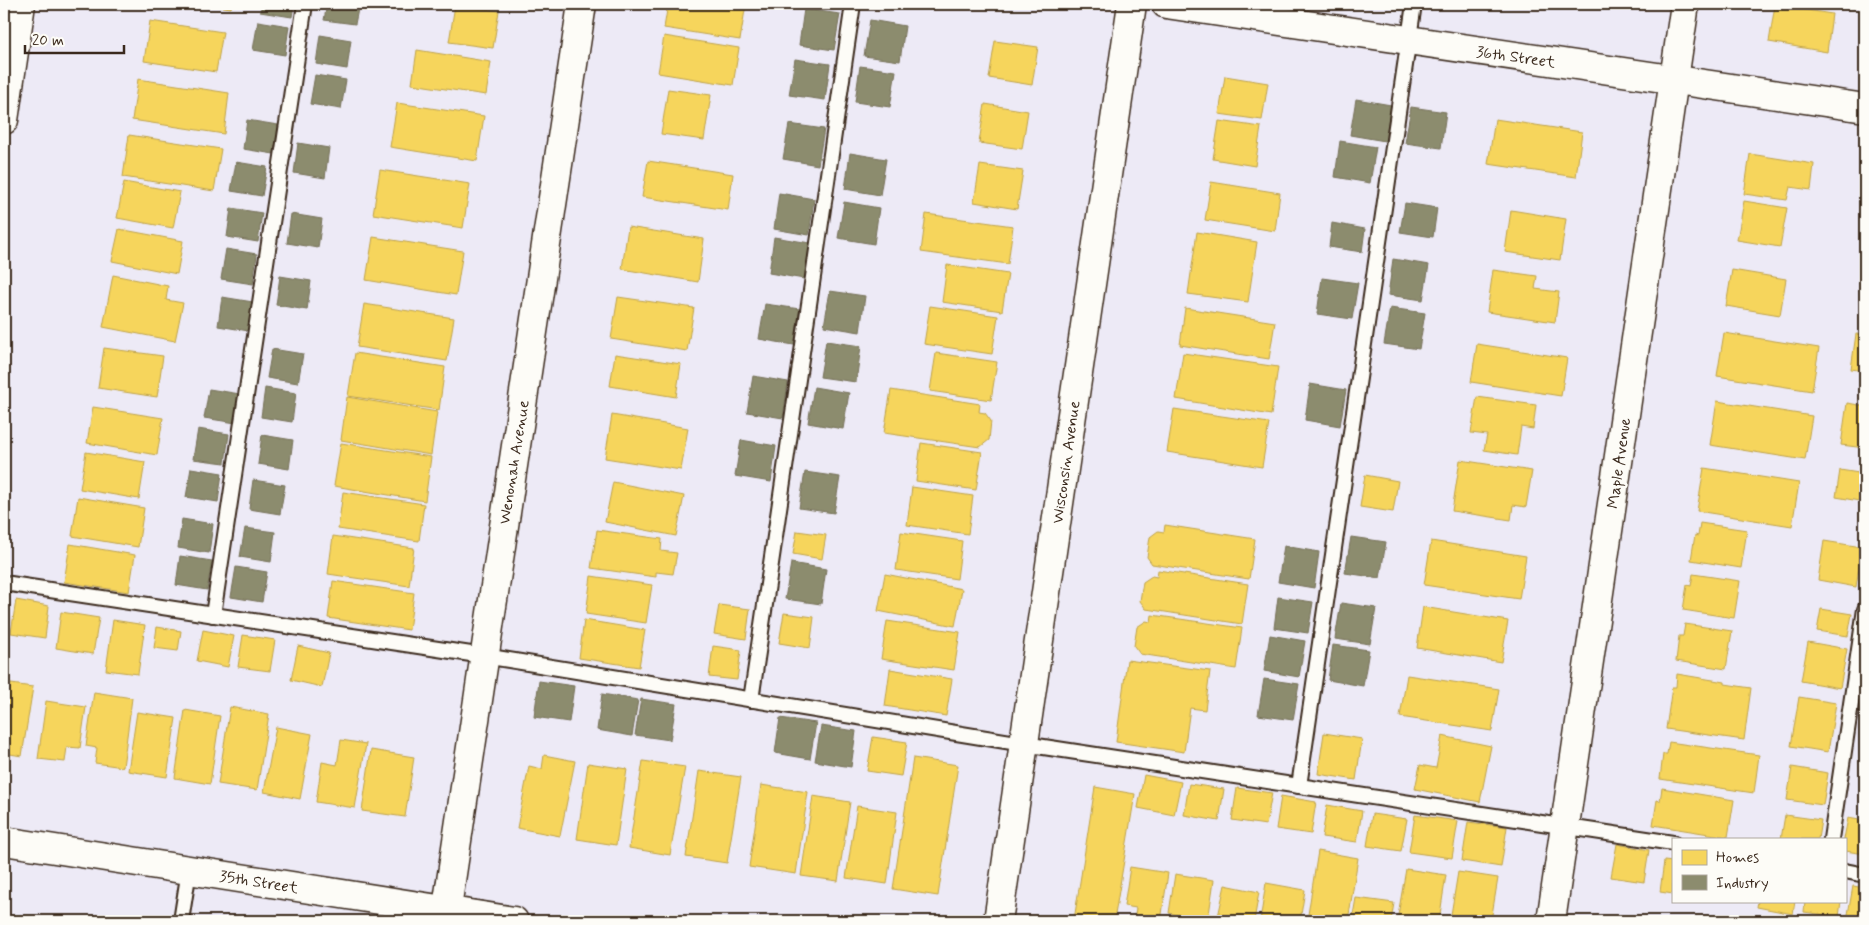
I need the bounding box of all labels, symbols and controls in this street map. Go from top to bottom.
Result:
scale bar [25,22,124,54]
text: 20 m [32,31,64,51]
street label: 36th Street [1475,42,1557,74]
street label: Wenonah Avenue [494,399,535,526]
street label: Wisconsin Avenue [1047,399,1086,525]
street label: Maple Avenue [1603,416,1636,510]
legend [1672,838,1846,902]
text: Homes [1716,848,1759,868]
street label: 35th Street [218,866,300,899]
text: Industry [1716,874,1769,894]

